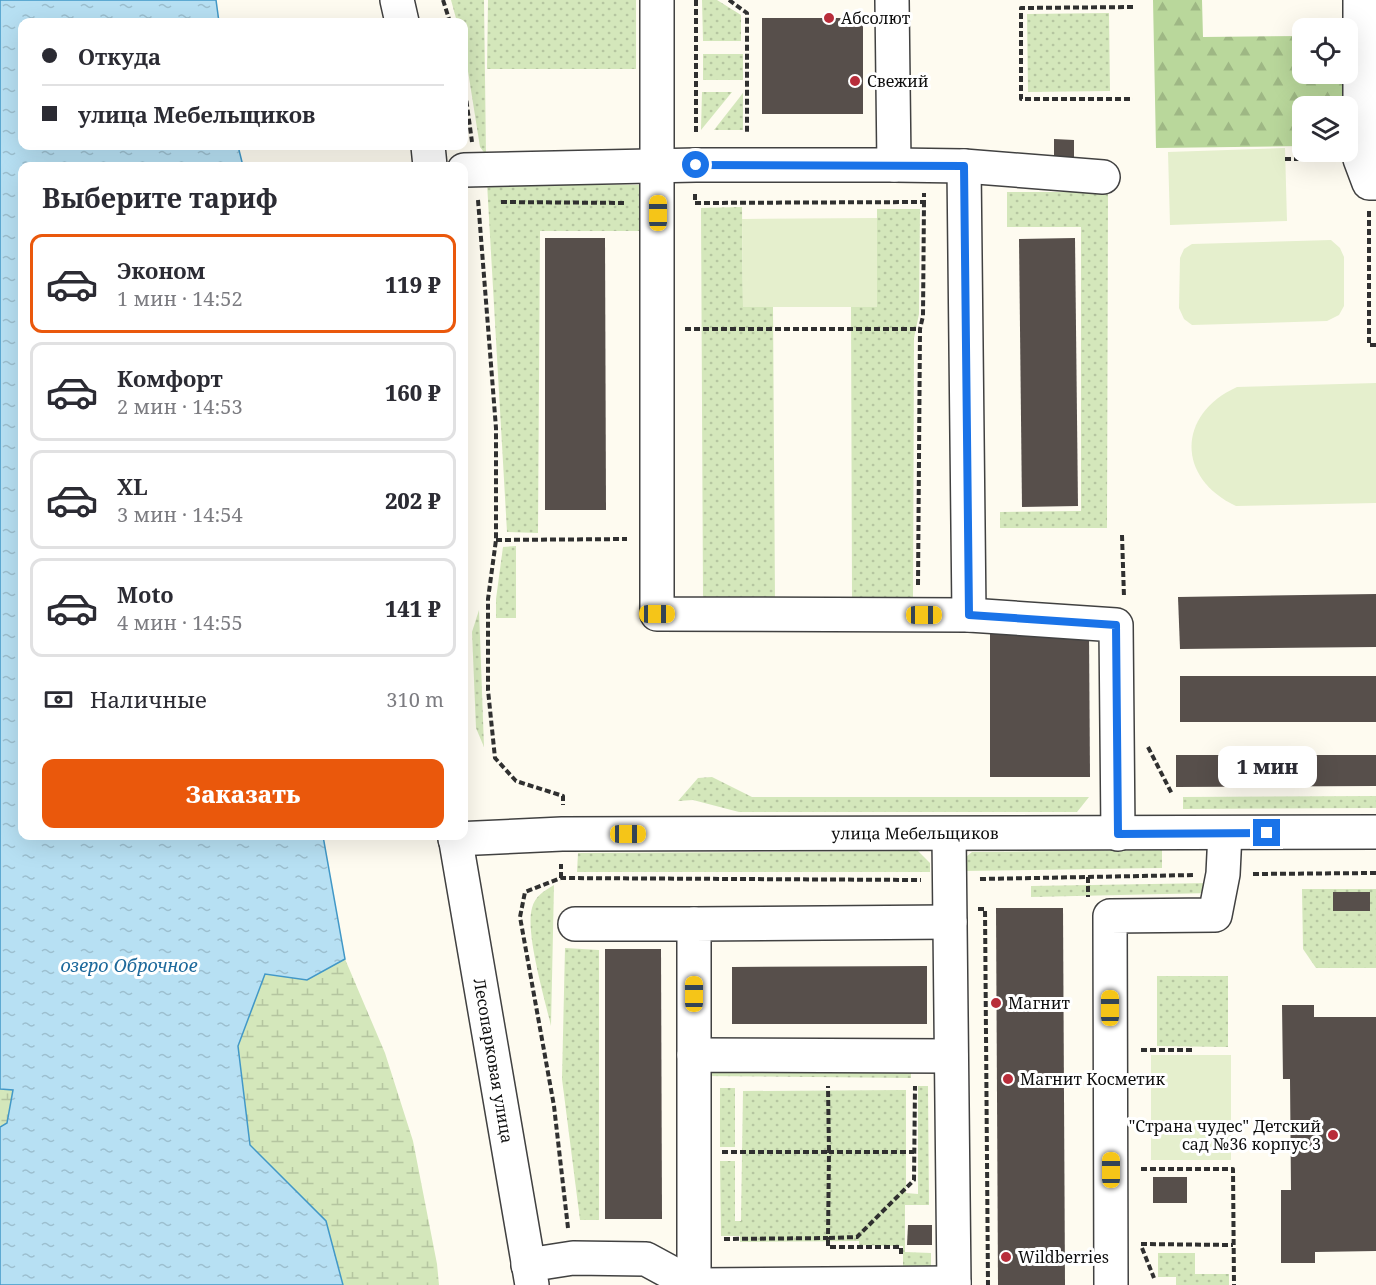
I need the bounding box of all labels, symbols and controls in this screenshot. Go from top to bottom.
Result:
place label: Абсолют [841,7,911,29]
marker: Абсолют [822,11,836,25]
map controls [1292,18,1358,162]
button: locate [1292,18,1358,84]
text: Откуда [78,41,161,71]
place label: Свежий [867,70,929,92]
marker: Свежий [848,74,862,88]
button: layers [1292,96,1358,162]
text: улица Мебельщиков [78,99,315,129]
route start [682,151,709,178]
text: Выберите тариф [42,179,278,216]
car [649,195,667,231]
text: Эконом [117,255,205,285]
icon: car [45,257,99,311]
text: 119 ₽ [385,269,441,299]
text: 1 мин · 14:52 [117,285,243,312]
text: Комфорт [117,363,223,393]
icon: car [45,365,99,419]
text: 160 ₽ [385,377,441,407]
text: 2 мин · 14:53 [117,393,243,420]
text: XL [117,471,148,501]
icon: car [45,473,99,527]
text: 202 ₽ [385,485,441,515]
text: 3 мин · 14:54 [117,501,243,528]
text: Moto [117,579,174,609]
icon: car [45,581,99,635]
text: 141 ₽ [385,593,441,623]
car [639,605,675,623]
car [906,606,942,624]
text: 4 мин · 14:55 [117,609,243,636]
icon: cash [42,683,75,716]
text: Наличные [90,684,207,714]
text: 310 m [386,686,444,713]
callout: 1 мин [1218,746,1316,788]
text: 1 мин [1237,753,1298,780]
button: Заказать [42,759,444,828]
route end [1253,819,1280,846]
street label: улица Мебельщиков [831,822,999,844]
car [610,825,646,843]
water label: озеро Оброчное [60,953,198,977]
car [685,976,703,1012]
street label: Лесопарковая улица [469,977,518,1145]
car [1101,990,1119,1026]
place label: Магнит [1008,992,1071,1014]
marker: Магнит [989,996,1003,1010]
place label: Магнит Косметик [1020,1068,1166,1090]
marker: Магнит Косметик [1001,1072,1015,1086]
place label: "Страна чудес" Детский сад №36 корпус 3 [1129,1115,1321,1155]
marker: "Страна чудес" Детский сад №36 корпус 3 [1326,1128,1340,1142]
car [1102,1152,1120,1188]
place label: Wildberries [1018,1246,1109,1268]
marker: Wildberries [999,1250,1013,1264]

